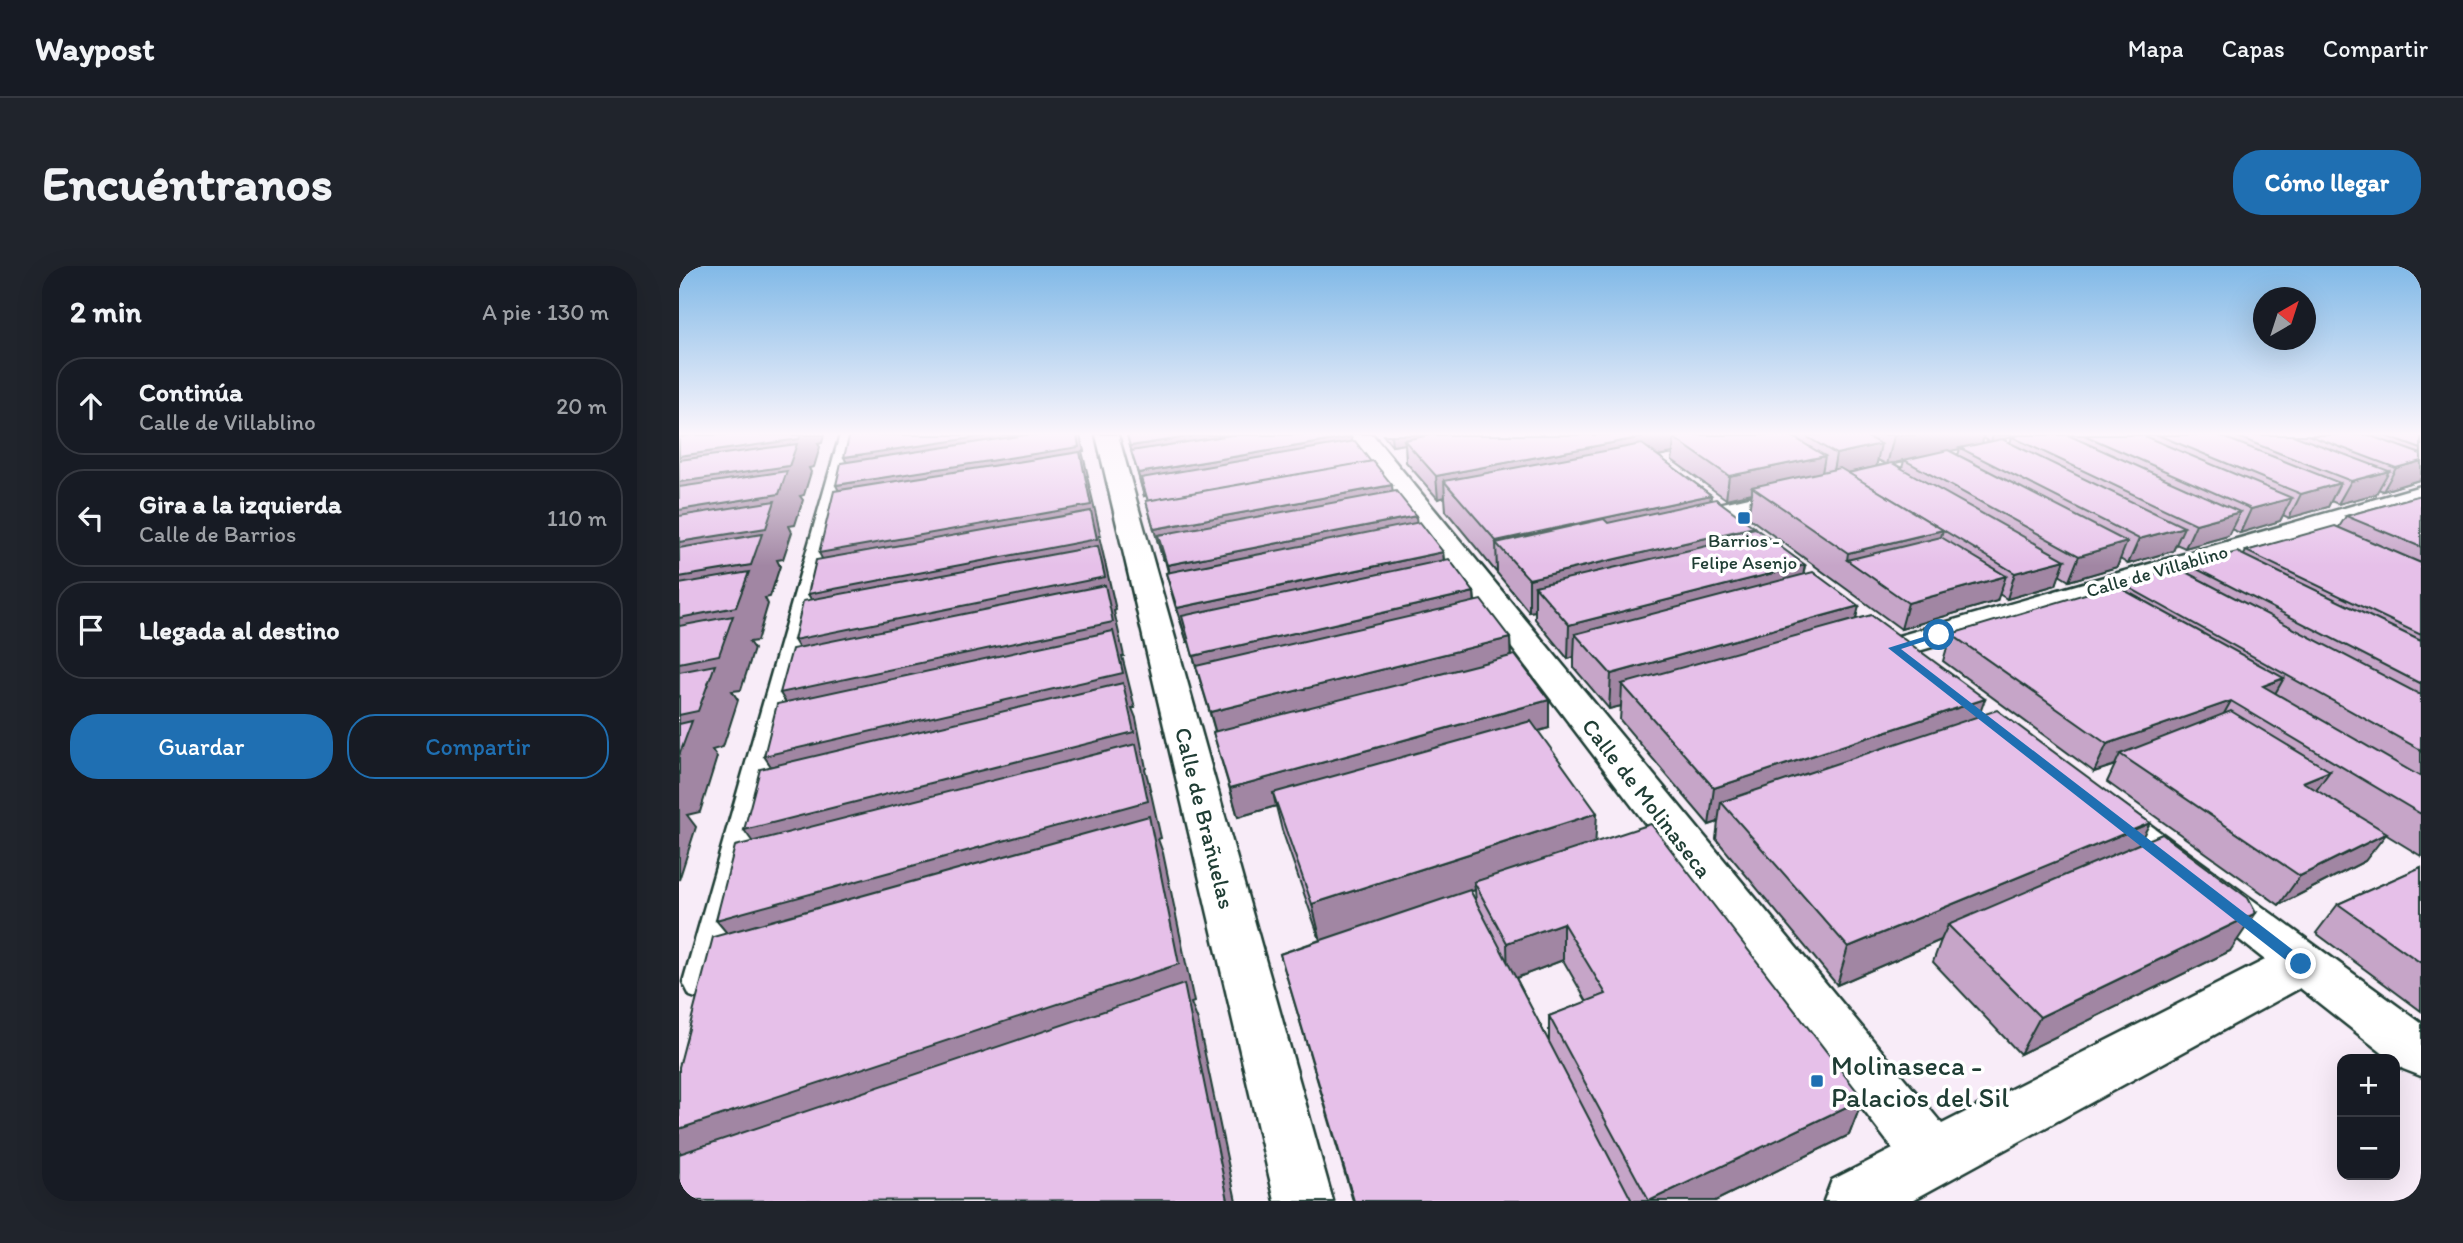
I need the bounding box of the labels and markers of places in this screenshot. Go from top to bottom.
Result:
marker: Barrios - Felipe Asenjo [1736,510,1752,526]
place label: Barrios - Felipe Asenjo [1691,529,1797,574]
place label: Molinaseca - Palacios del Sil [1831,1048,2009,1114]
marker: Molinaseca - Palacios del Sil [1809,1073,1825,1089]

